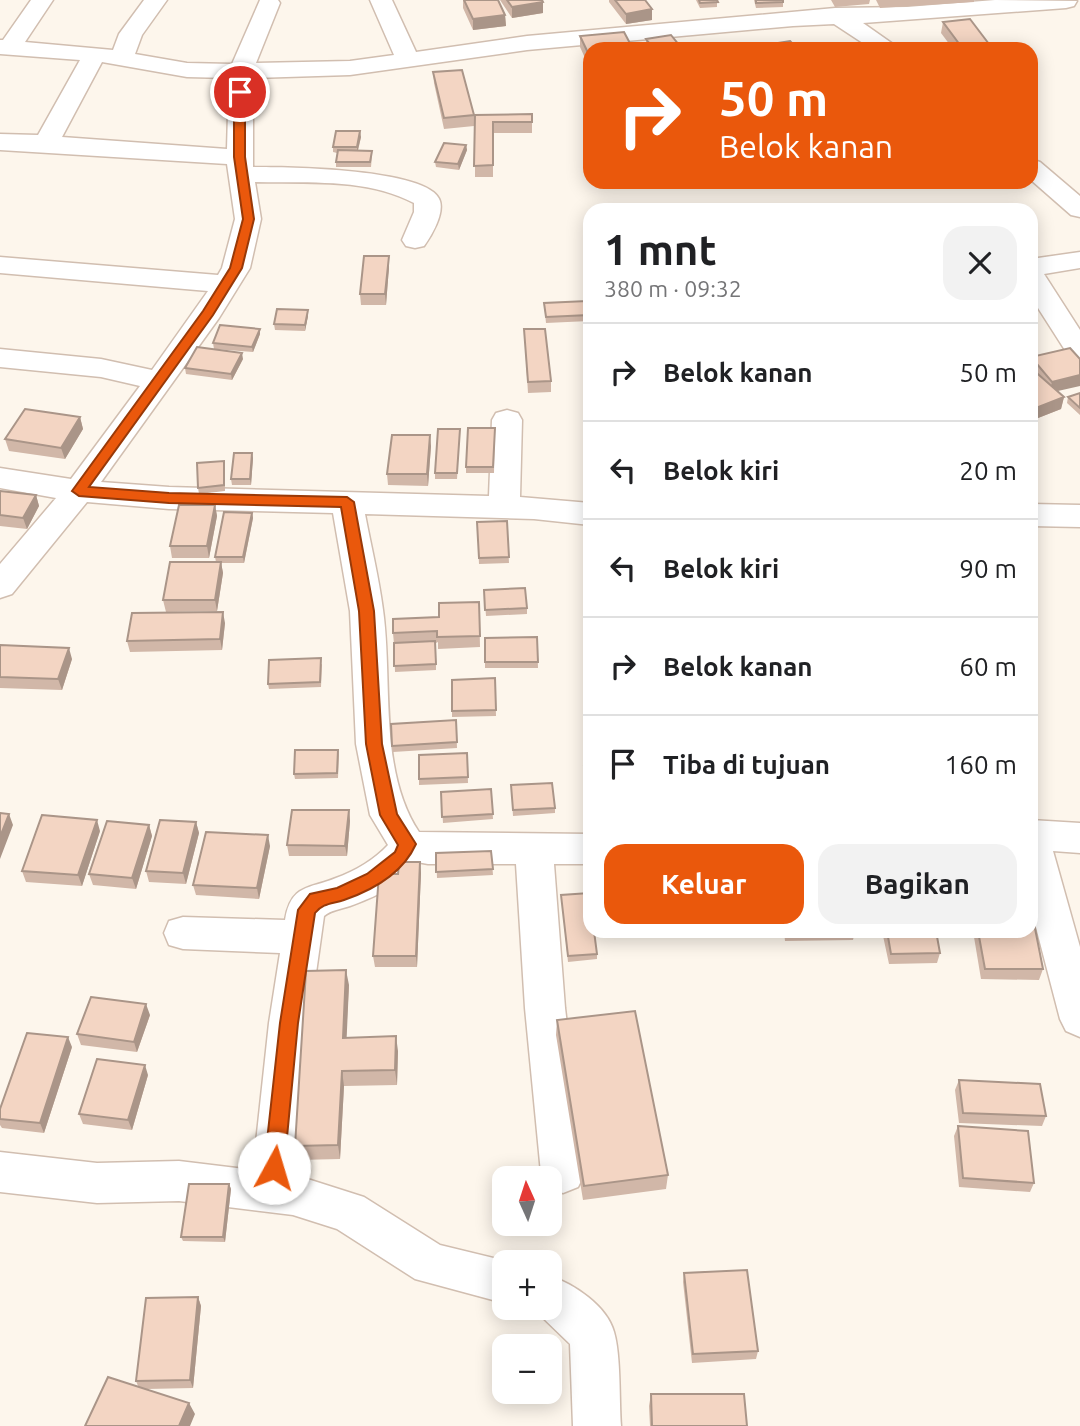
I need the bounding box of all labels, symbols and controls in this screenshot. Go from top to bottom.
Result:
pin [210,62,270,122]
icon: right [604,70,695,161]
text: 50 m [719,70,828,125]
icon: arrive [221,73,259,111]
text: Belok kanan [719,128,893,164]
text: 1 mnt [604,226,717,273]
button: close [943,226,1017,300]
text: 380 m · 09:32 [604,276,742,301]
icon: right [604,353,642,391]
text: Belok kanan [663,358,813,387]
text: 50 m [959,358,1017,387]
icon: left [604,451,642,489]
text: Belok kiri [663,456,779,485]
text: 20 m [959,456,1017,485]
icon: left [604,549,642,587]
text: Belok kiri [663,554,779,583]
text: 90 m [959,554,1017,583]
icon: right [604,647,642,685]
text: Belok kanan [663,652,813,681]
text: 60 m [959,652,1017,681]
icon: arrive [604,745,642,783]
text: Tiba di tujuan [663,750,830,779]
text: 160 m [945,750,1017,779]
button: Keluar [604,844,804,924]
button: Bagikan [818,844,1017,924]
position arrow [237,1131,311,1205]
north arrow [492,1166,562,1236]
map controls [492,1166,562,1404]
button: + [492,1250,562,1320]
button: − [492,1334,562,1404]

